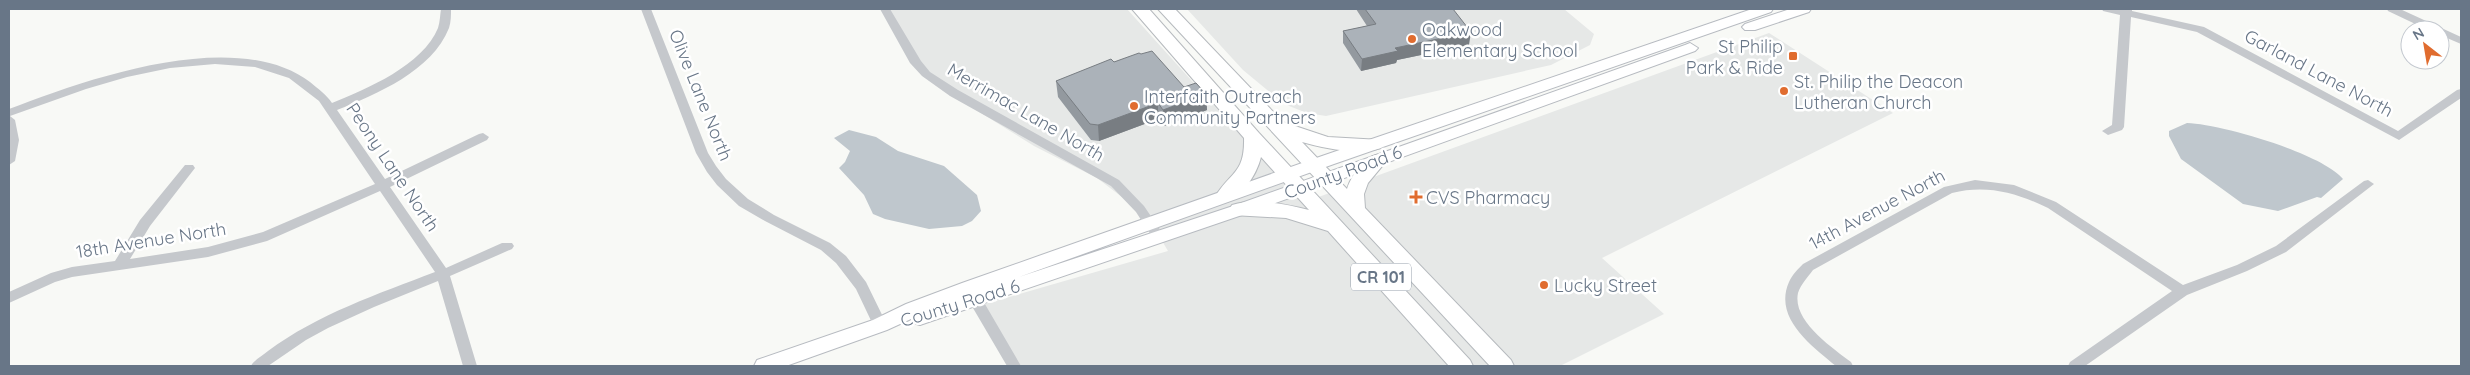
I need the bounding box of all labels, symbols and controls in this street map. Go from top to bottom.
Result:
place label: Oakwood Elementary School [1422,18,1578,62]
north arrow [2400,20,2450,70]
text: N [2409,23,2427,44]
street label: Garland Lane North [2241,24,2397,122]
street label: Olive Lane North [664,26,738,164]
marker: Oakwood Elementary School [1406,33,1418,45]
place label: St Philip Park & Ride [1686,35,1783,79]
marker: St Philip Park & Ride [1787,50,1799,62]
street label: Merrimac Lane North [943,58,1109,166]
place label: St. Philip the Deacon Lutheran Church [1794,70,1963,114]
place label: Interfaith Outreach Community Partners [1144,85,1316,129]
marker: St. Philip the Deacon Lutheran Church [1778,85,1790,97]
street label: Peony Lane North [341,98,445,236]
marker: Interfaith Outreach Community Partners [1128,100,1140,112]
street label: County Road 6 [1281,140,1405,204]
street label: 14th Avenue North [1805,163,1949,255]
place label: CVS Pharmacy [1426,186,1550,209]
marker: CVS Pharmacy [1410,191,1422,203]
street label: 18th Avenue North [74,217,228,263]
road number: CR 101 [1351,264,1411,290]
street label: County Road 6 [897,274,1023,332]
place label: Lucky Street [1554,274,1657,297]
marker: Lucky Street [1538,279,1550,291]

